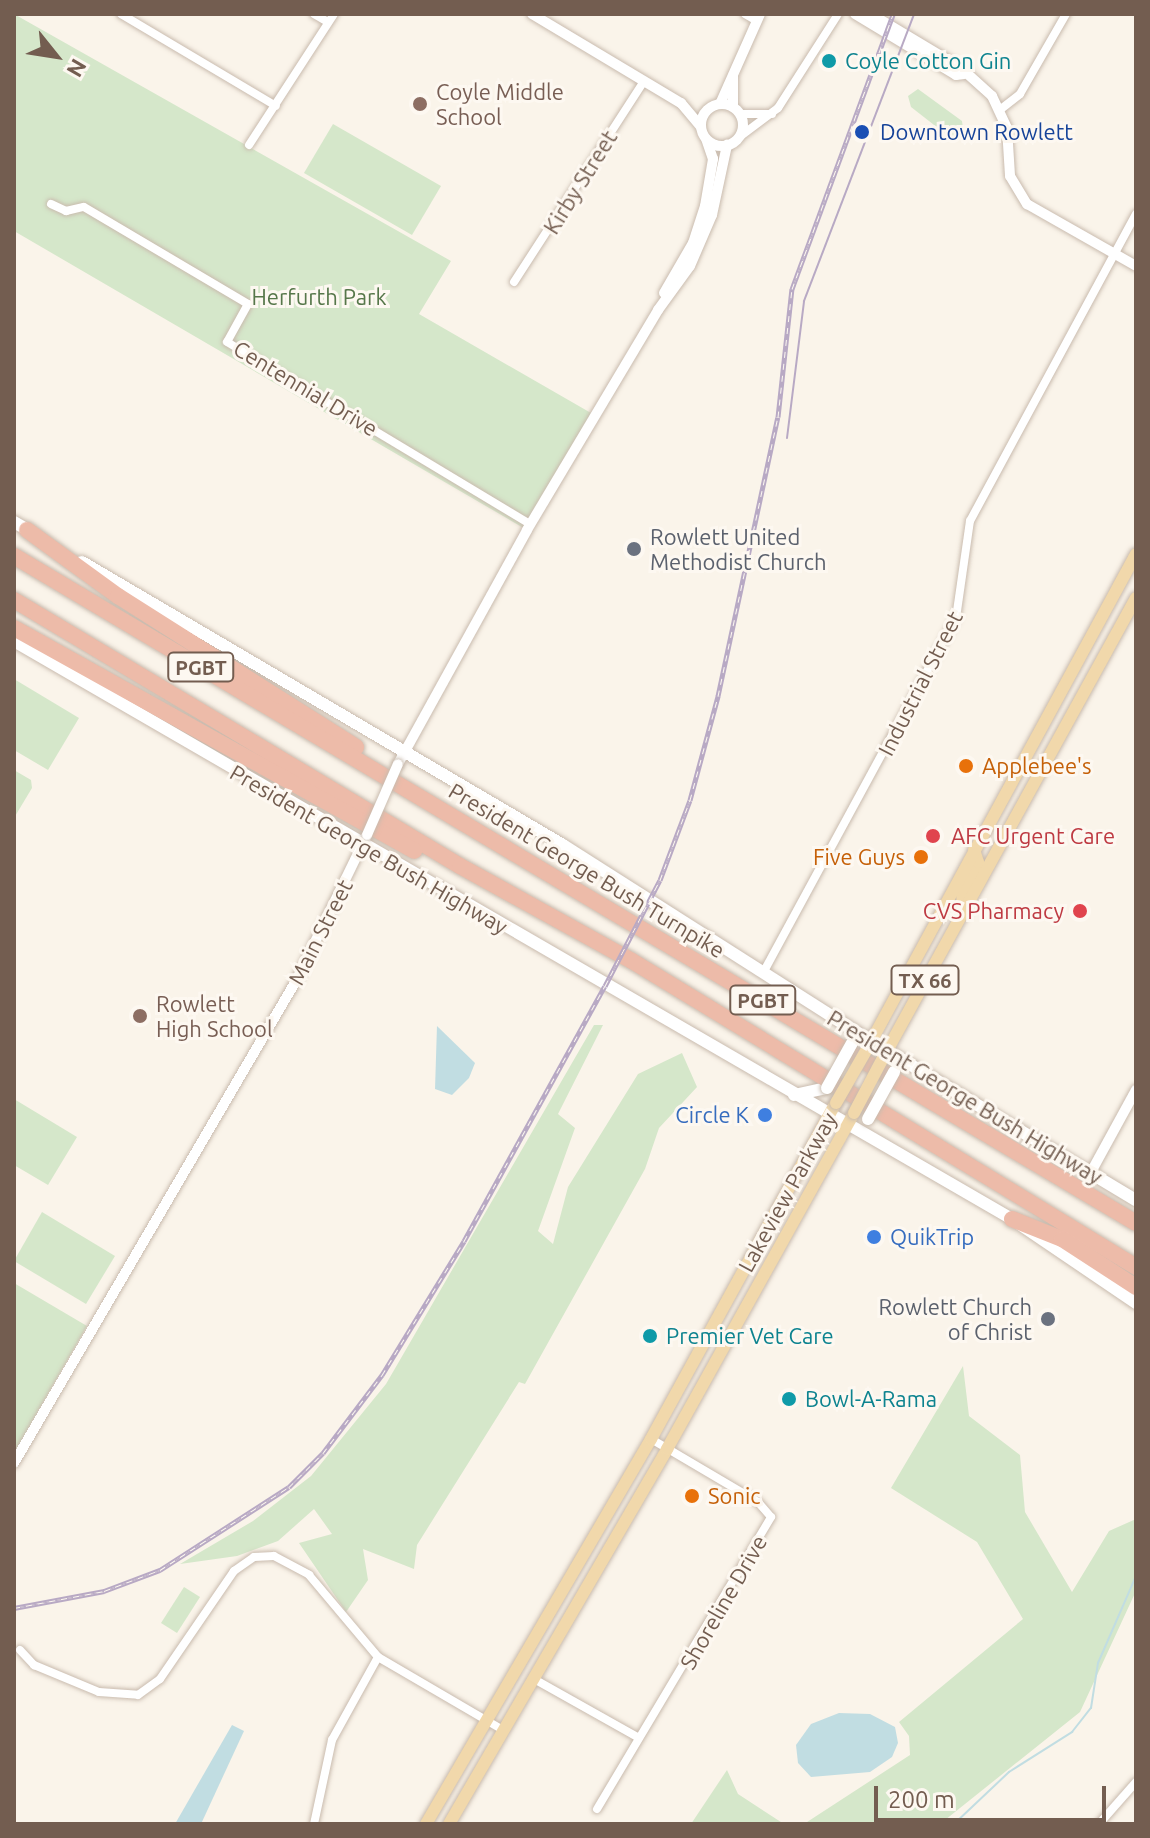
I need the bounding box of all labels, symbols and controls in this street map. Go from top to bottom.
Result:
north arrow [16,16,96,96]
place label: Coyle Cotton Gin [845,48,1011,74]
marker: Coyle Cotton Gin [820,52,838,70]
text: N [62,55,92,82]
place label: Coyle Middle School [436,78,564,130]
marker: Coyle Middle School [411,95,429,113]
place label: Downtown Rowlett [880,119,1073,145]
marker: Downtown Rowlett [851,121,873,143]
street label: Kirby Street [538,125,622,239]
park label: Herfurth Park [251,284,387,310]
street label: Centennial Drive [229,335,383,441]
place label: Rowlett United Methodist Church [650,523,827,574]
marker: Rowlett United Methodist Church [625,540,643,558]
street label: Industrial Street [872,606,968,760]
road number: PGBT [167,651,235,683]
place label: Applebee's [982,753,1092,779]
marker: Applebee's [957,757,975,775]
street label: President George Bush Highway [226,759,512,939]
street label: President George Bush Turnpike [444,777,730,963]
place label: AFC Urgent Care [951,823,1115,849]
marker: AFC Urgent Care [922,825,944,847]
place label: Five Guys [813,844,905,870]
marker: Five Guys [912,848,930,866]
street label: Main Street [282,875,358,989]
place label: CVS Pharmacy [923,898,1064,924]
marker: CVS Pharmacy [1071,902,1089,920]
road number: TX 66 [889,964,961,996]
road number: PGBT [729,984,797,1016]
place label: Rowlett High School [156,990,273,1042]
street label: President George Bush Highway [823,1004,1107,1190]
marker: Rowlett High School [131,1007,149,1025]
place label: Circle K [675,1102,749,1128]
marker: Circle K [756,1106,774,1124]
street label: Lakeview Parkway [732,1108,842,1276]
place label: QuikTrip [890,1224,974,1250]
marker: QuikTrip [865,1228,883,1246]
place label: Rowlett Church of Christ [878,1293,1032,1344]
marker: Rowlett Church of Christ [1039,1310,1057,1328]
place label: Premier Vet Care [666,1323,834,1349]
marker: Premier Vet Care [641,1327,659,1345]
place label: Bowl-A-Rama [805,1386,937,1412]
marker: Bowl-A-Rama [780,1390,798,1408]
place label: Sonic [708,1483,761,1509]
marker: Sonic [683,1487,701,1505]
street label: Shoreline Drive [674,1530,772,1674]
scale bar [878,1770,1110,1820]
text: 200 m [888,1786,955,1813]

